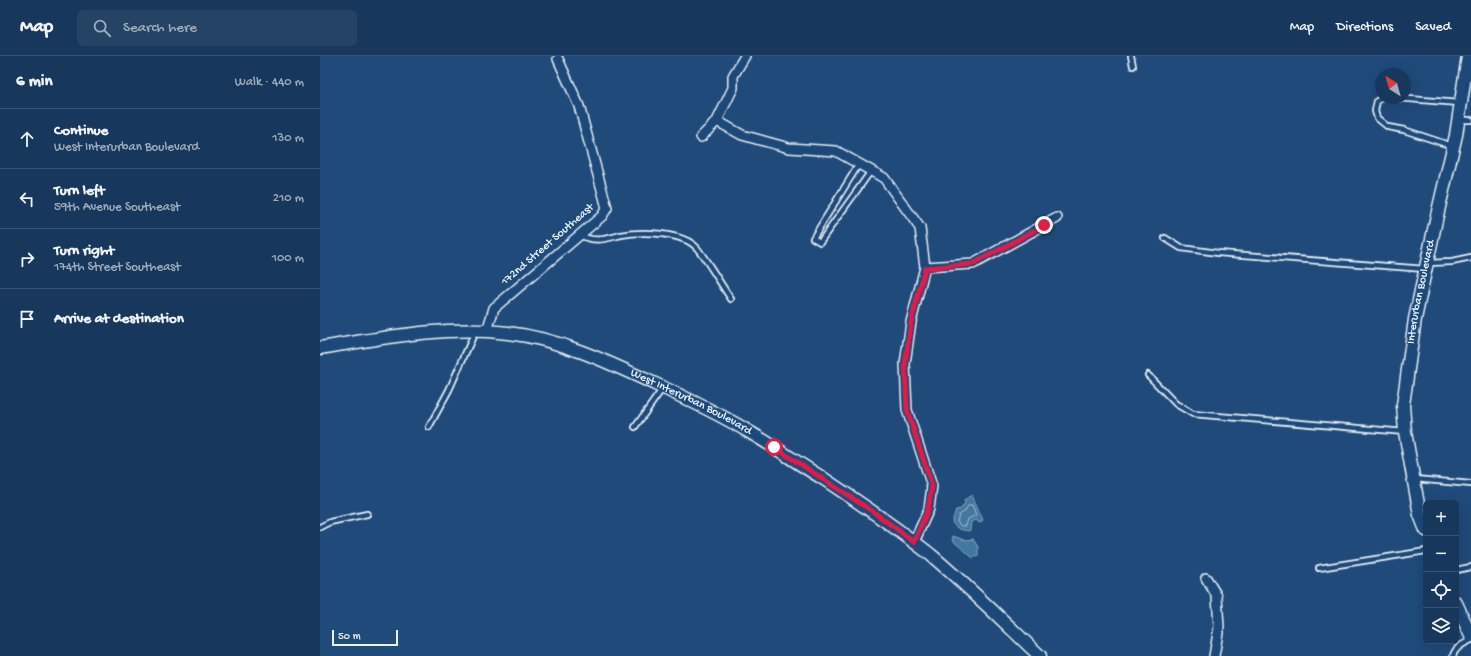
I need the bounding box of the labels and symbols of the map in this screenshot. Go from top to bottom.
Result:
north arrow [1375,68,1411,104]
street label: 172nd Street Southeast [498,200,598,290]
route end [1035,216,1053,234]
street label: Interurban Boulevard [1405,238,1439,345]
street label: West Interurban Boulevard [628,366,755,439]
route start [765,438,783,456]
scale bar [332,628,398,647]

